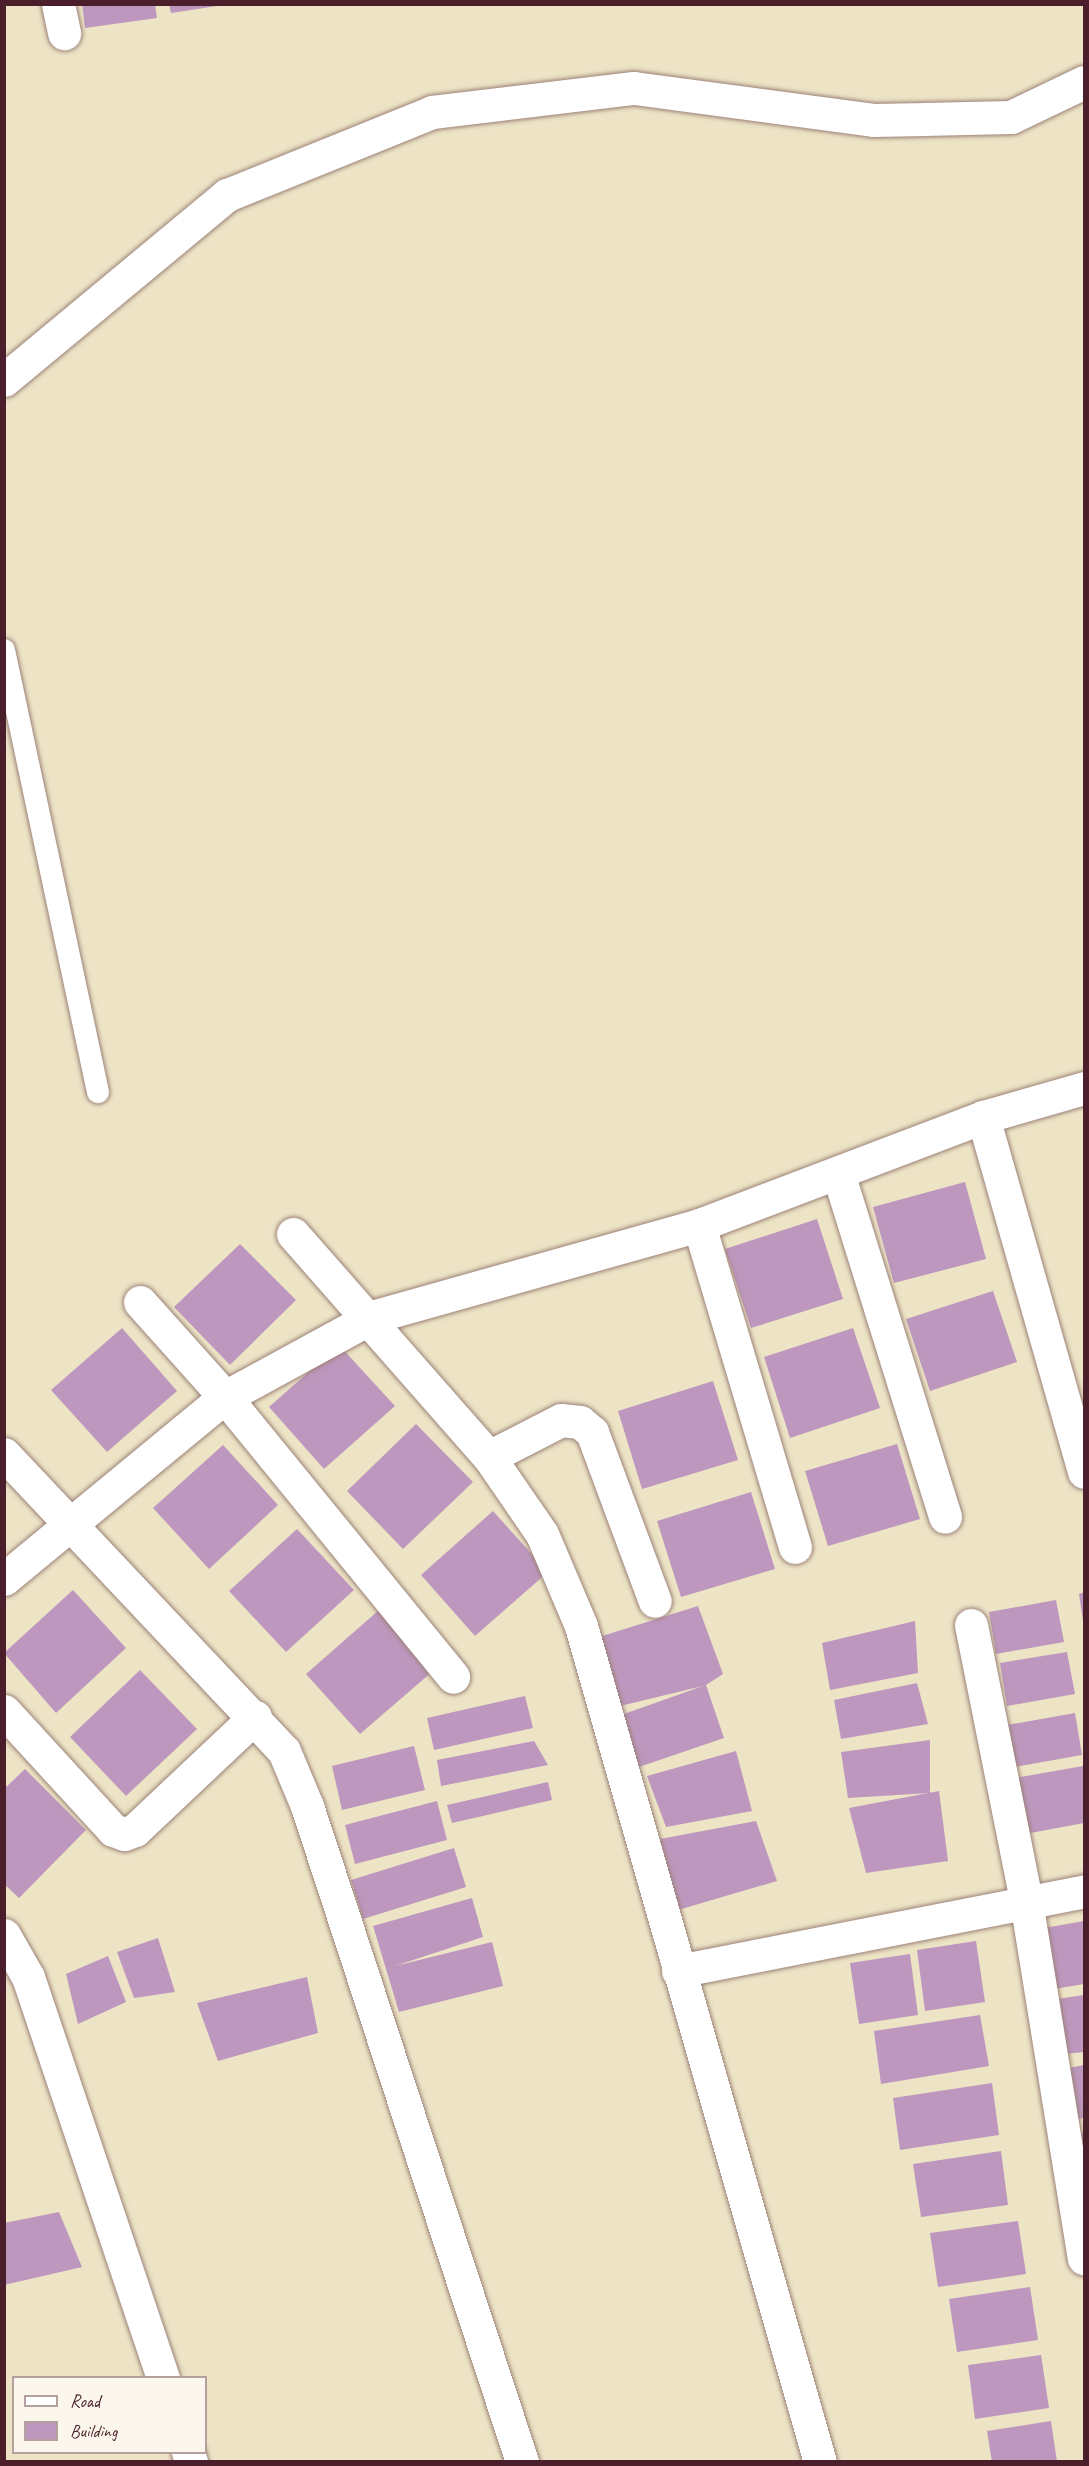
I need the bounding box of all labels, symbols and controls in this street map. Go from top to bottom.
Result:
legend [12,2376,207,2454]
text: Road [70,2390,100,2412]
text: Building [70,2420,117,2442]

